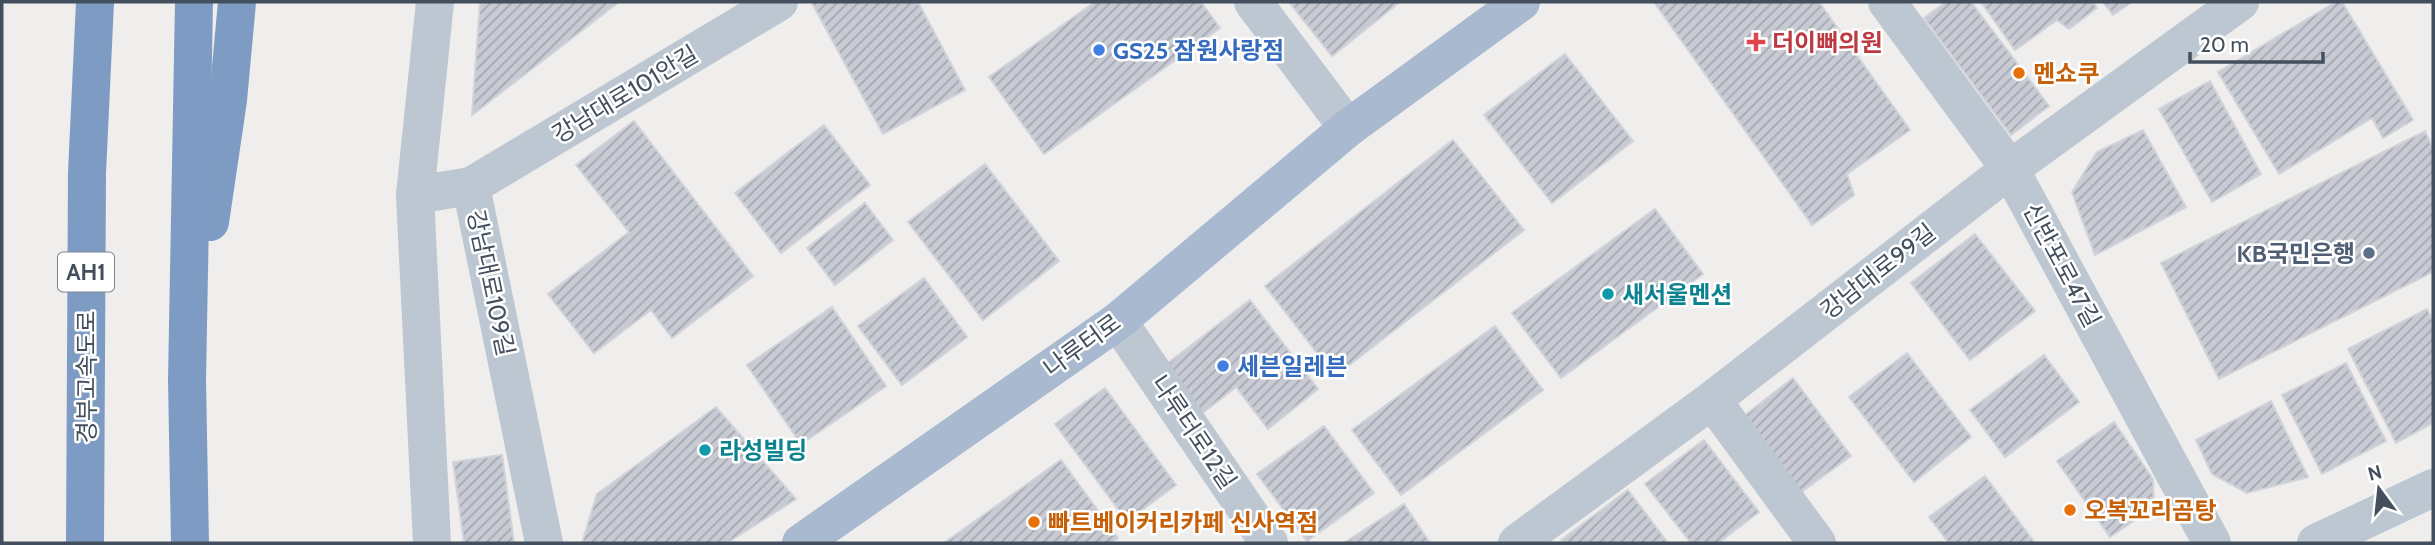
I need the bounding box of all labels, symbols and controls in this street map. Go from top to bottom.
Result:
scale bar [2190,21,2323,65]
place label: 더이뻐의원 [1772,28,1882,57]
marker: 더이뻐의원 [1746,32,1766,52]
text: 20 m [2200,32,2249,57]
place label: GS25 잠원사랑점 [1113,36,1284,65]
street label: 강남대로101안길 [547,39,703,149]
marker: GS25 잠원사랑점 [1091,42,1107,58]
place label: 멘쇼쿠 [2033,59,2099,88]
marker: 멘쇼쿠 [2011,65,2027,81]
street label: 신반포로47길 [2017,198,2107,332]
street label: 강남대로109길 [461,207,521,359]
street label: 강남대로99길 [1815,217,1941,325]
place label: KB국민은행 [2237,239,2355,268]
marker: KB국민은행 [2361,245,2377,261]
road number: AH1 [58,252,114,292]
place label: 새서울멘션 [1622,280,1732,309]
marker: 새서울멘션 [1600,286,1616,302]
street label: 나루터로 [1038,307,1126,383]
street label: 경부고속도로 [72,311,101,443]
place label: 세븐일레븐 [1237,352,1347,381]
marker: 세븐일레븐 [1215,358,1231,374]
street label: 나루터로12길 [1145,370,1243,494]
place label: 라성빌딩 [719,436,807,465]
marker: 라성빌딩 [697,442,713,458]
north arrow [2344,454,2414,524]
text: N [2365,460,2384,486]
place label: 오복꼬리곰탕 [2084,496,2216,525]
marker: 오복꼬리곰탕 [2062,502,2078,518]
place label: 빠트베이커리카페 신사역점 [1048,508,1318,537]
marker: 빠트베이커리카페 신사역점 [1026,514,1042,530]

